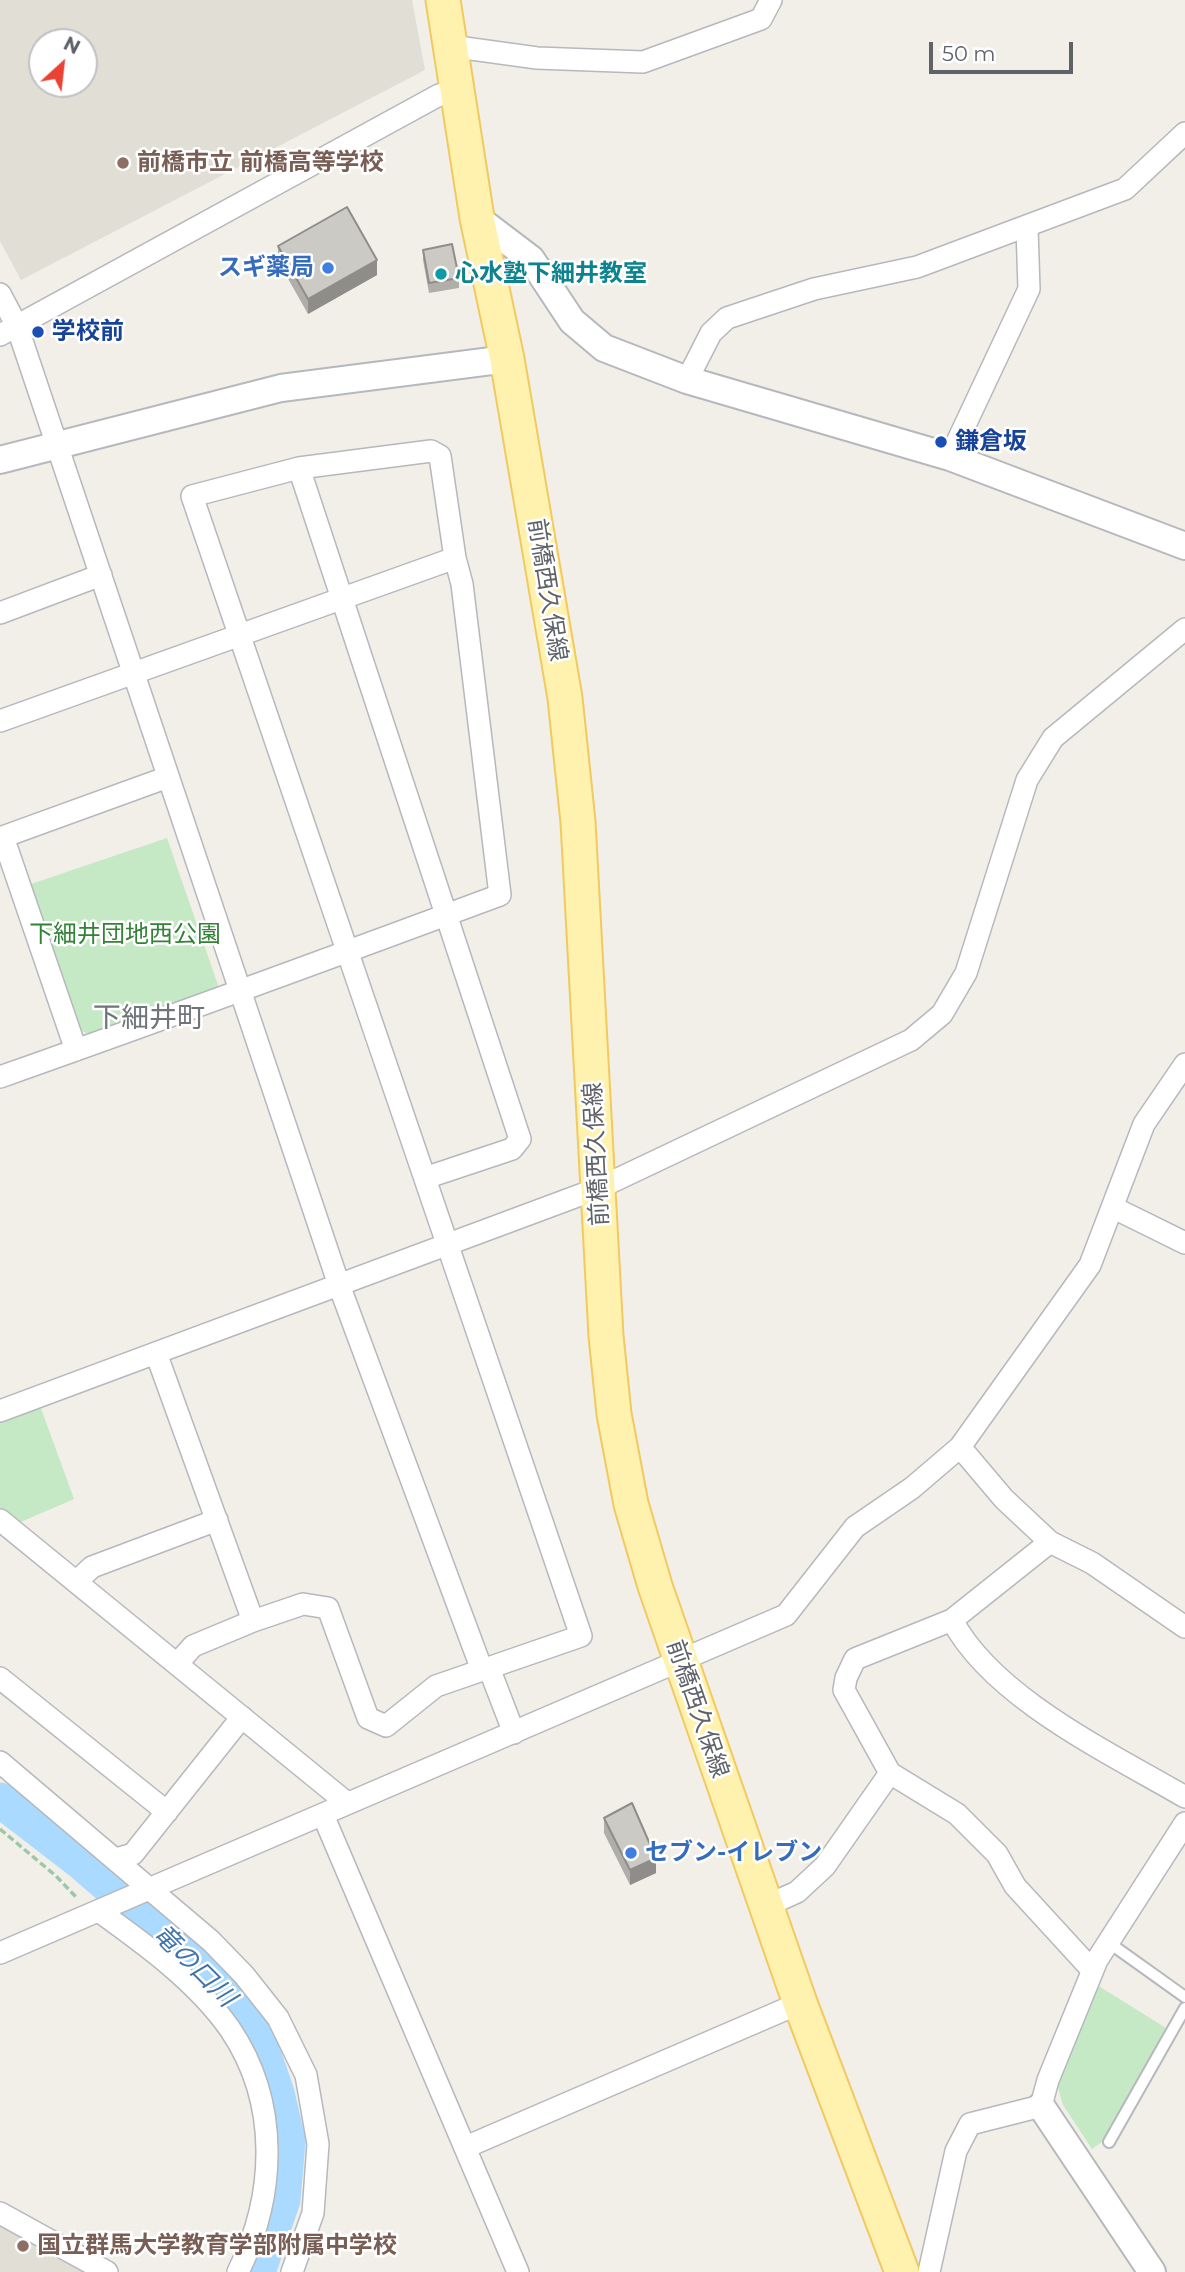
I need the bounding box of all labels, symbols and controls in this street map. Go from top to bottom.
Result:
north arrow [28,28,98,98]
scale bar [933,28,1076,72]
text: N [60,32,84,59]
text: 50 m [942,41,996,66]
place label: 前橋市立 前橋高等学校 [137,149,384,177]
marker: 前橋市立 前橋高等学校 [115,155,131,171]
place label: スギ薬局 [218,254,314,282]
marker: スギ薬局 [320,260,336,276]
place label: 心水塾下細井教室 [455,260,647,288]
marker: 心水塾下細井教室 [433,266,449,282]
place label: 学校前 [52,318,124,346]
marker: 学校前 [30,324,46,340]
place label: 鎌倉坂 [955,428,1027,456]
marker: 鎌倉坂 [933,434,949,450]
street label: 前橋西久保線 [522,517,572,663]
park label: 下細井団地西公園 [29,921,221,949]
district label: 下細井町 [93,1002,205,1036]
street label: 前橋西久保線 [579,1081,615,1227]
street label: 前橋西久保線 [660,1636,734,1782]
place label: セブン-イレブン [645,1839,822,1867]
marker: セブン-イレブン [623,1845,639,1861]
water label: 竜の口川 [146,1918,242,2014]
place label: 国立群馬大学教育学部附属中学校 [37,2232,397,2260]
marker: 国立群馬大学教育学部附属中学校 [15,2238,31,2254]

